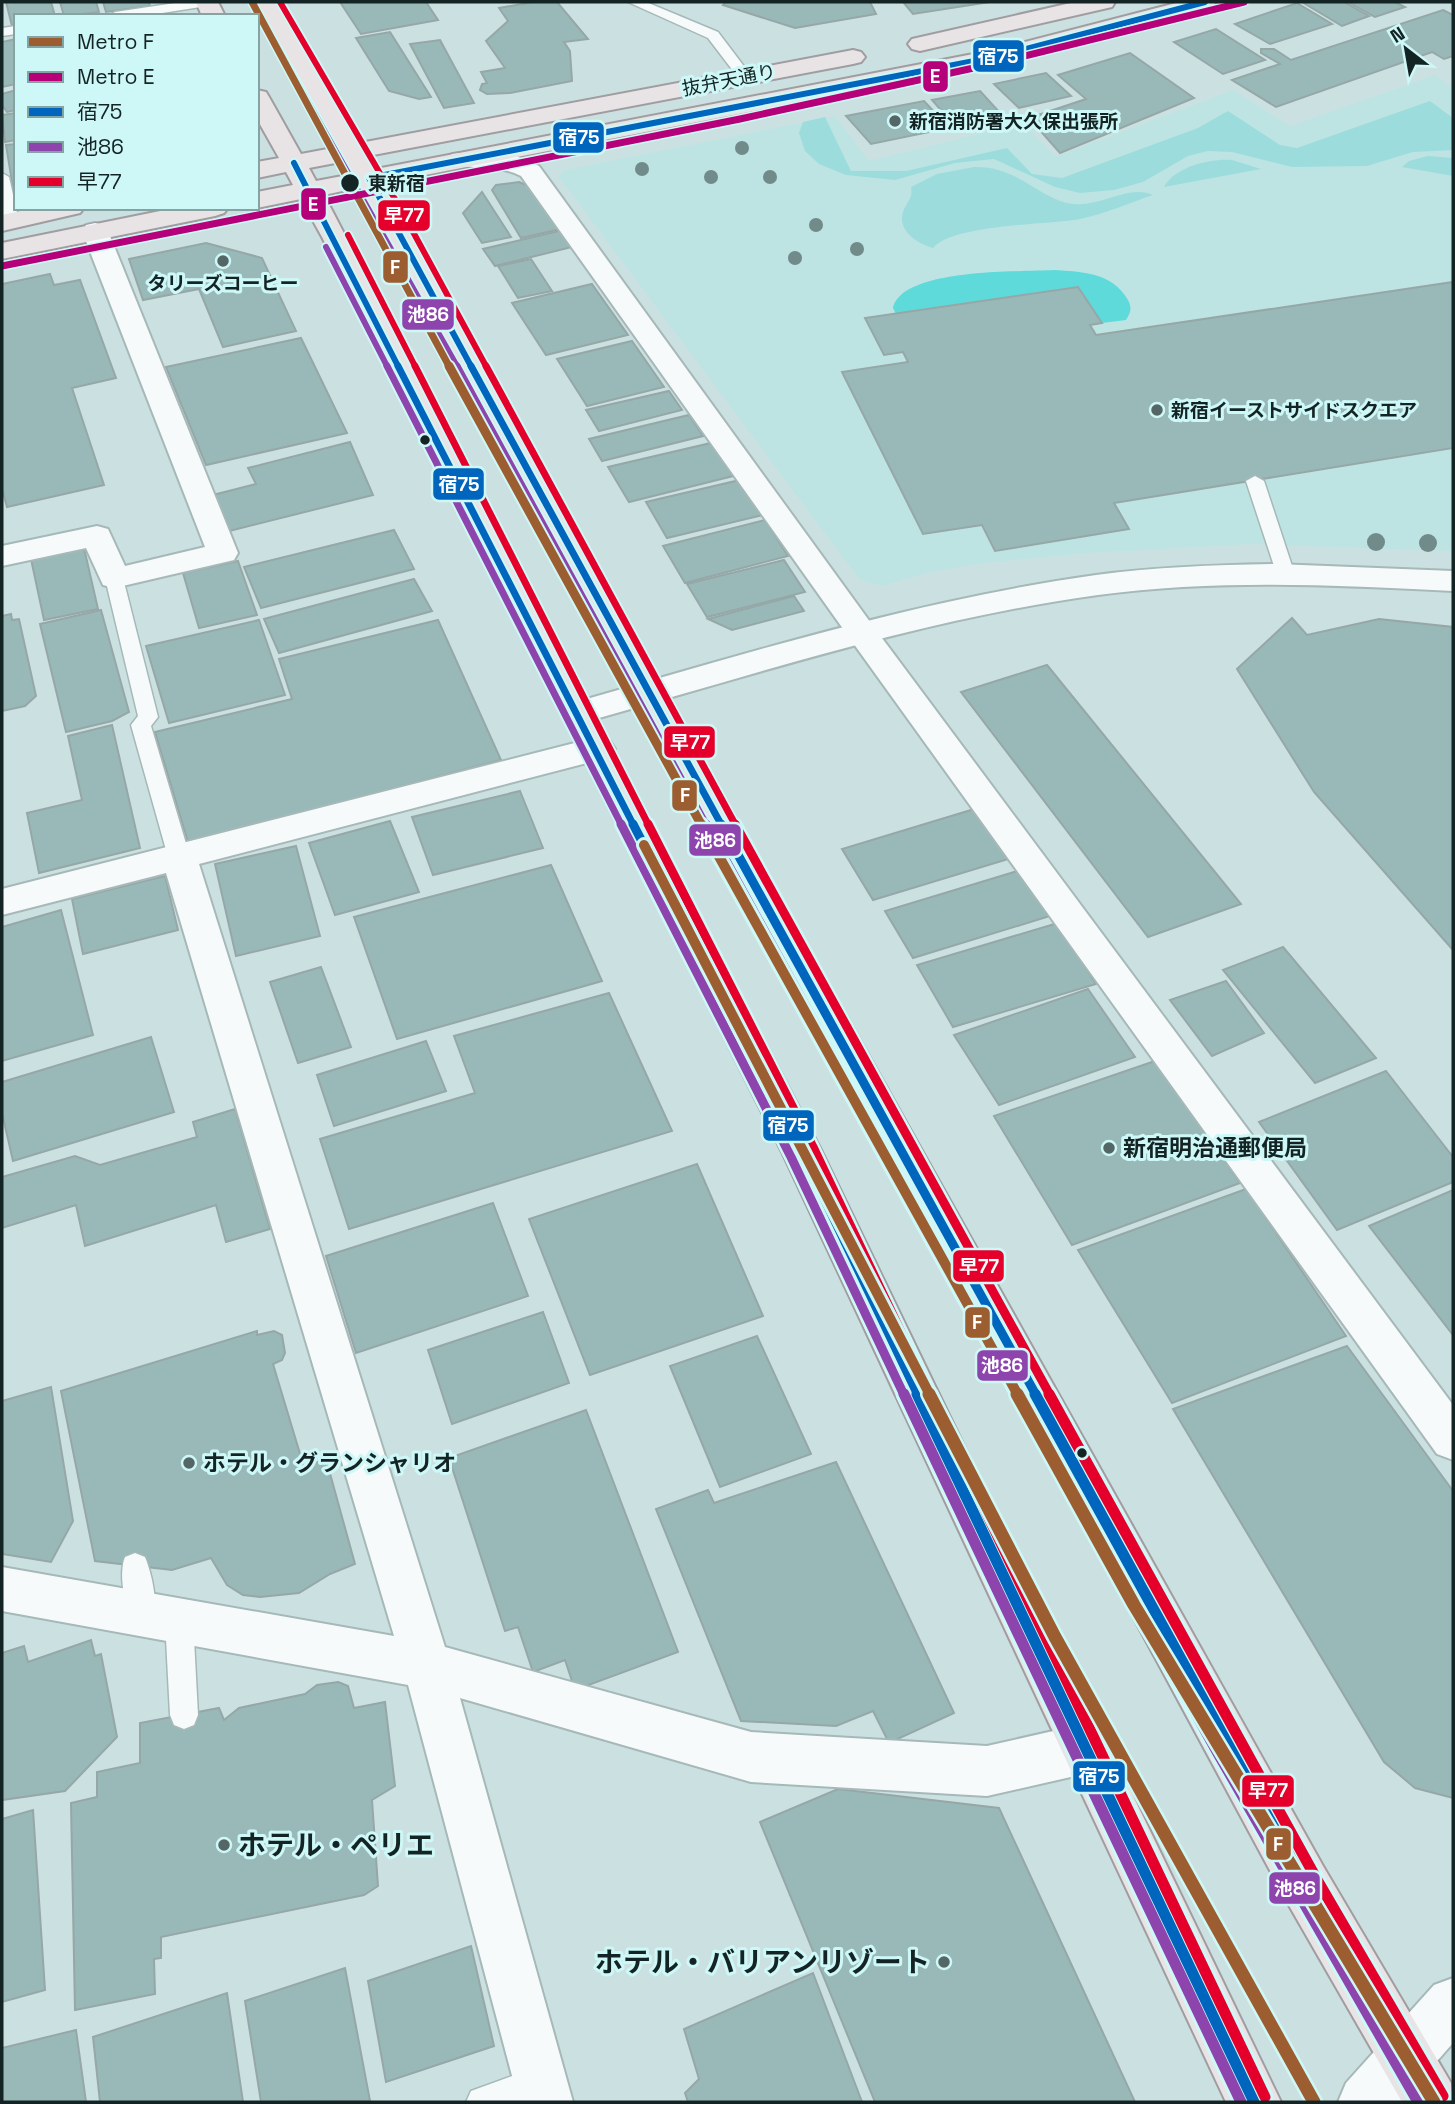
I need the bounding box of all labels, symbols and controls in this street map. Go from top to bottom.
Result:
legend [14,14,259,210]
north arrow [1371,14,1441,84]
text: N [1386,21,1409,49]
text: Metro F [77,28,154,55]
line badge: 宿75 [972,39,1025,73]
text: 宿75 [978,44,1018,69]
street label: 抜弁天通り [680,59,778,101]
line badge: E [922,60,949,93]
text: Metro E [77,63,155,90]
text: E [930,64,940,89]
text: 宿75 [77,98,122,125]
place label: 新宿消防署大久保出張所 [909,109,1118,134]
marker: 新宿消防署大久保出張所 [887,113,903,129]
line badge: 宿75 [552,121,605,154]
text: 宿75 [559,125,599,150]
text: 池86 [77,133,124,160]
text: 早77 [77,168,122,195]
place label: 東新宿 [368,171,425,196]
marker: 東新宿 [339,172,361,194]
line badge: E [300,187,327,221]
text: E [308,192,318,217]
line badge: 早77 [377,199,431,232]
text: 早77 [384,203,424,228]
line badge: F [382,250,409,284]
marker: タリーズコーヒー [215,253,231,269]
text: F [390,255,400,280]
place label: タリーズコーヒー [147,271,299,296]
line badge: 池86 [401,298,455,331]
text: 池86 [407,302,449,327]
place label: 新宿イーストサイドスクエア [1171,398,1417,423]
marker: 新宿イーストサイドスクエア [1149,402,1165,418]
unlabelled marker [418,433,432,447]
line badge: 宿75 [432,467,485,501]
text: 宿75 [439,472,479,497]
line badge: 早77 [663,725,716,759]
text: 早77 [670,730,710,755]
line badge: F [671,779,698,812]
text: F [680,783,690,808]
line badge: 池86 [688,823,742,857]
text: 池86 [694,828,736,853]
line badge: 宿75 [762,1109,815,1142]
text: 宿75 [768,1113,808,1138]
place label: 新宿明治通郵便局 [1123,1133,1307,1163]
marker: 新宿明治通郵便局 [1101,1140,1117,1156]
line badge: 早77 [952,1249,1005,1283]
text: 早77 [959,1254,999,1279]
line badge: F [964,1306,991,1339]
text: F [972,1310,982,1335]
line badge: 池86 [976,1349,1029,1382]
text: 池86 [981,1353,1023,1378]
unlabelled marker [1075,1446,1089,1460]
place label: ホテル・グランシャリオ [203,1448,456,1478]
marker: ホテル・グランシャリオ [181,1455,197,1471]
line badge: 宿75 [1072,1760,1126,1793]
text: 宿75 [1079,1764,1119,1789]
line badge: 早77 [1241,1774,1295,1808]
text: 早77 [1248,1778,1288,1803]
place label: ホテル・ペリエ [238,1827,434,1863]
line badge: F [1265,1827,1292,1861]
text: F [1273,1832,1283,1857]
marker: ホテル・ペリエ [216,1837,232,1853]
line badge: 池86 [1268,1871,1321,1905]
text: 池86 [1274,1876,1316,1901]
place label: ホテル・バリアンリゾート [595,1944,930,1980]
marker: ホテル・バリアンリゾート [936,1954,952,1970]

